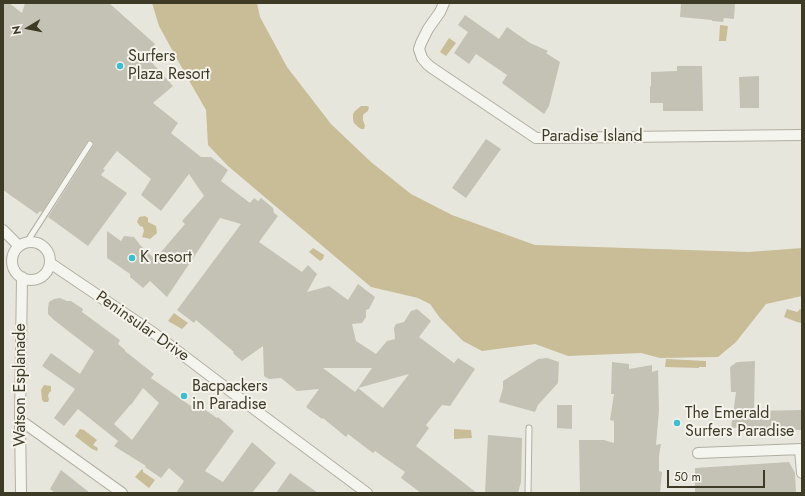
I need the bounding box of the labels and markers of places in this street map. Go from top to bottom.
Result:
place label: Surfers Plaza Resort [128,47,210,85]
marker: Surfers Plaza Resort [115,61,125,71]
place label: K resort [140,248,192,268]
marker: K resort [127,253,137,263]
place label: Bacpackers in Paradise [192,377,268,415]
marker: Bacpackers in Paradise [179,391,189,401]
place label: The Emerald Surfers Paradise [685,404,794,442]
marker: The Emerald Surfers Paradise [672,418,682,428]

